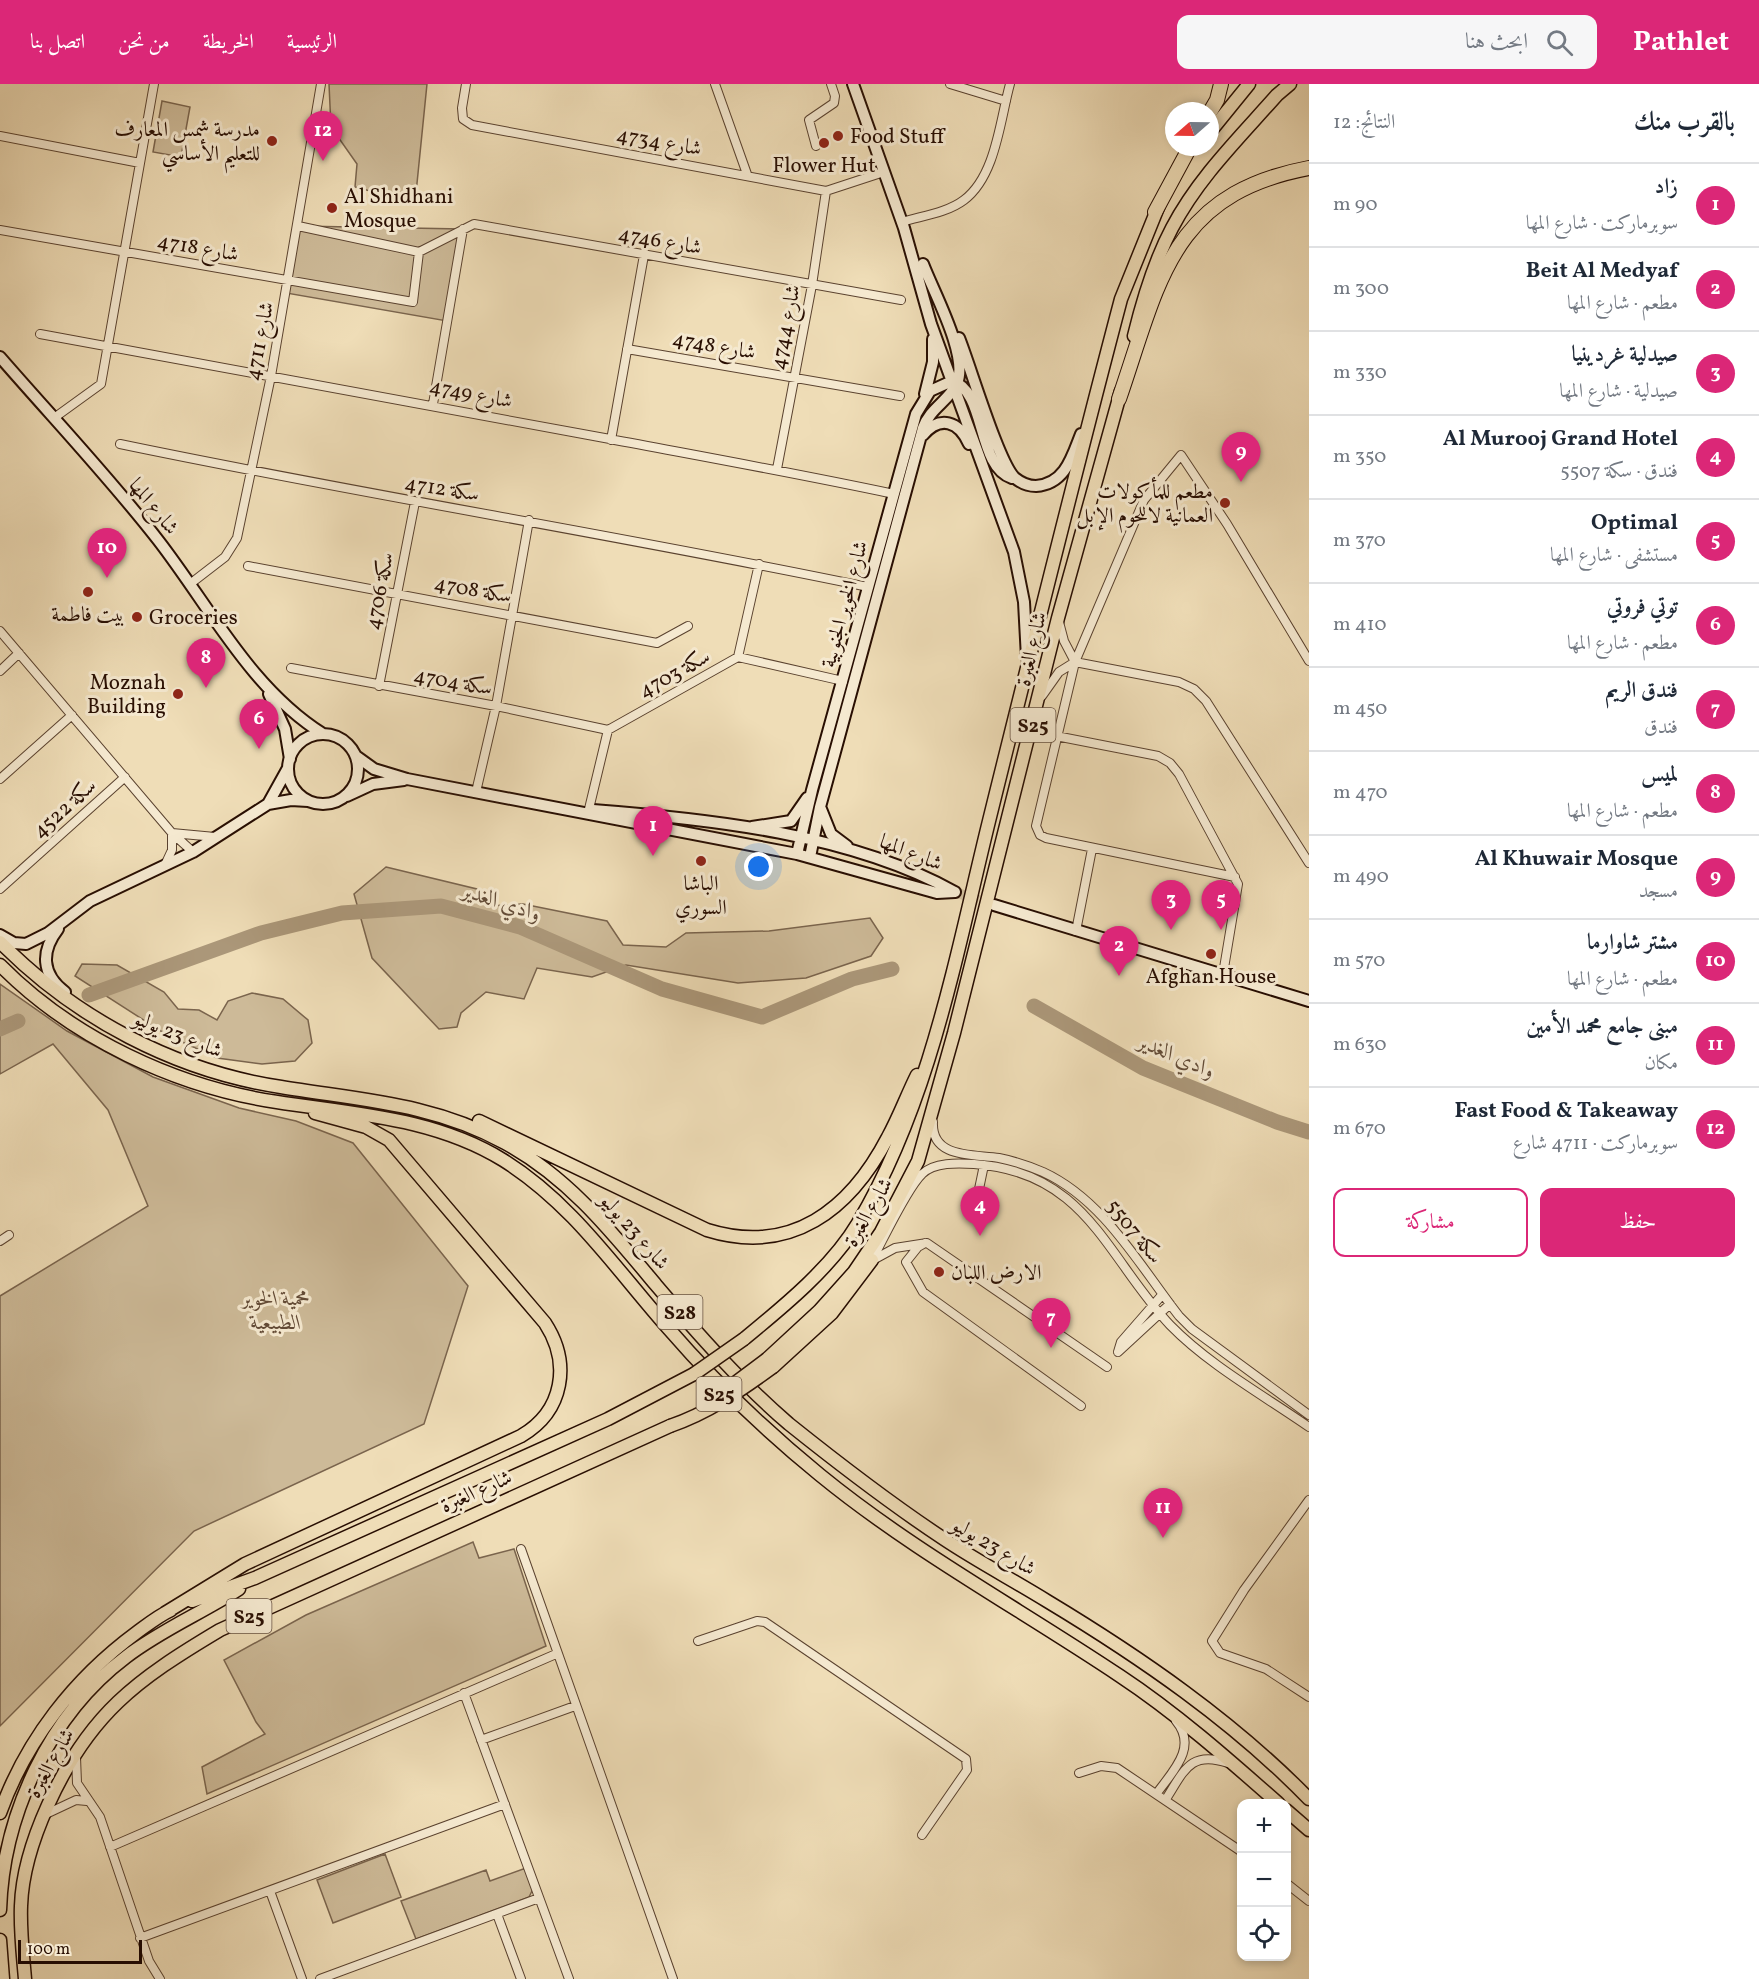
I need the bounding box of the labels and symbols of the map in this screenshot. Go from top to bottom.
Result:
north arrow [1165,102,1219,156]
pin: 12 [304,112,342,161]
place label: مدرسة شمس المعارف للتعليم الأساسي [114,116,260,174]
street label: 4734 شارع [613,121,704,166]
place label: Food Stuff [850,123,946,152]
marker: Food Stuff [831,129,845,143]
marker: مدرسة شمس المعارف للتعليم الأساسي [265,134,279,148]
marker: Flower Hut [817,136,831,150]
place label: Flower Hut [772,152,876,181]
place label: Al Shidhani Mosque [344,183,453,236]
marker: Al Shidhani Mosque [325,201,339,215]
street label: 4746 شارع [615,220,704,265]
street label: 4718 شارع [154,227,241,272]
street label: 4744 شارع [764,282,811,373]
street label: 4711 شارع [239,299,284,384]
street label: 4748 شارع [669,325,758,370]
street label: 4749 شارع [426,372,515,419]
pin: 9 [1222,432,1260,482]
street label: سكة 4712 [402,469,481,510]
street label: شارع المها [119,472,185,543]
place label: مطعم للمأكولات العمانية لاللحوم الإبل [1076,476,1213,533]
marker: مطعم للمأكولات العمانية لاللحوم الإبل [1218,496,1232,510]
pin: 10 [88,528,126,578]
street label: شارع الخوير الجنوبية [815,538,878,672]
street label: 4706 سكة [359,550,402,632]
street label: سكة 4708 [432,569,514,612]
marker: بيت فاطمة [81,585,95,599]
place label: بيت فاطمة [51,601,125,630]
place label: Groceries [149,604,238,633]
street label: شارع الغبرة [1010,609,1057,690]
marker: Groceries [130,610,144,624]
pin: 8 [186,638,226,688]
street label: 4703 سكة [634,643,716,706]
street label: سكة 4704 [411,661,494,704]
place label: Moznah Building [87,669,166,722]
marker: Moznah Building [171,687,185,701]
pin: 6 [240,700,278,749]
road number: S25 [1010,708,1056,742]
street label: سكة 4522 [27,772,103,846]
pin: 1 [634,806,672,856]
street label: شارع المها [874,828,946,881]
your location [744,852,773,881]
marker: الباشا السوري [694,854,708,868]
place label: الباشا السوري [675,870,727,923]
water label: وادي الغدير [456,875,545,931]
pin: 3 [1152,880,1190,930]
pin: 5 [1202,880,1240,930]
pin: 2 [1100,926,1138,976]
marker: Afghan House [1204,947,1218,961]
place label: Afghan House [1146,963,1276,992]
street label: شارع 23 يوليو [126,1004,226,1068]
water label: وادي الغدير [1131,1026,1220,1088]
street label: شارع الغبرة [838,1173,903,1254]
street label: شارع 23 يوليو [589,1186,676,1278]
pin: 4 [960,1186,1000,1236]
street label: سكة 5507 [1099,1193,1169,1270]
place label: الارض اللبان [951,1259,1042,1288]
marker: الارض اللبان [932,1265,946,1279]
park label: محمية الخوير الطبيعية [240,1285,310,1338]
road number: S28 [658,1295,702,1329]
pin: 7 [1032,1298,1070,1348]
road number: S25 [696,1377,742,1411]
street label: شارع الغبرة [436,1464,518,1523]
pin: 11 [1144,1488,1182,1538]
street label: شارع 23 يوليو [943,1510,1041,1586]
road number: S25 [226,1599,272,1633]
street label: شارع الغبرة [20,1724,84,1805]
scale bar [18,1937,142,1964]

